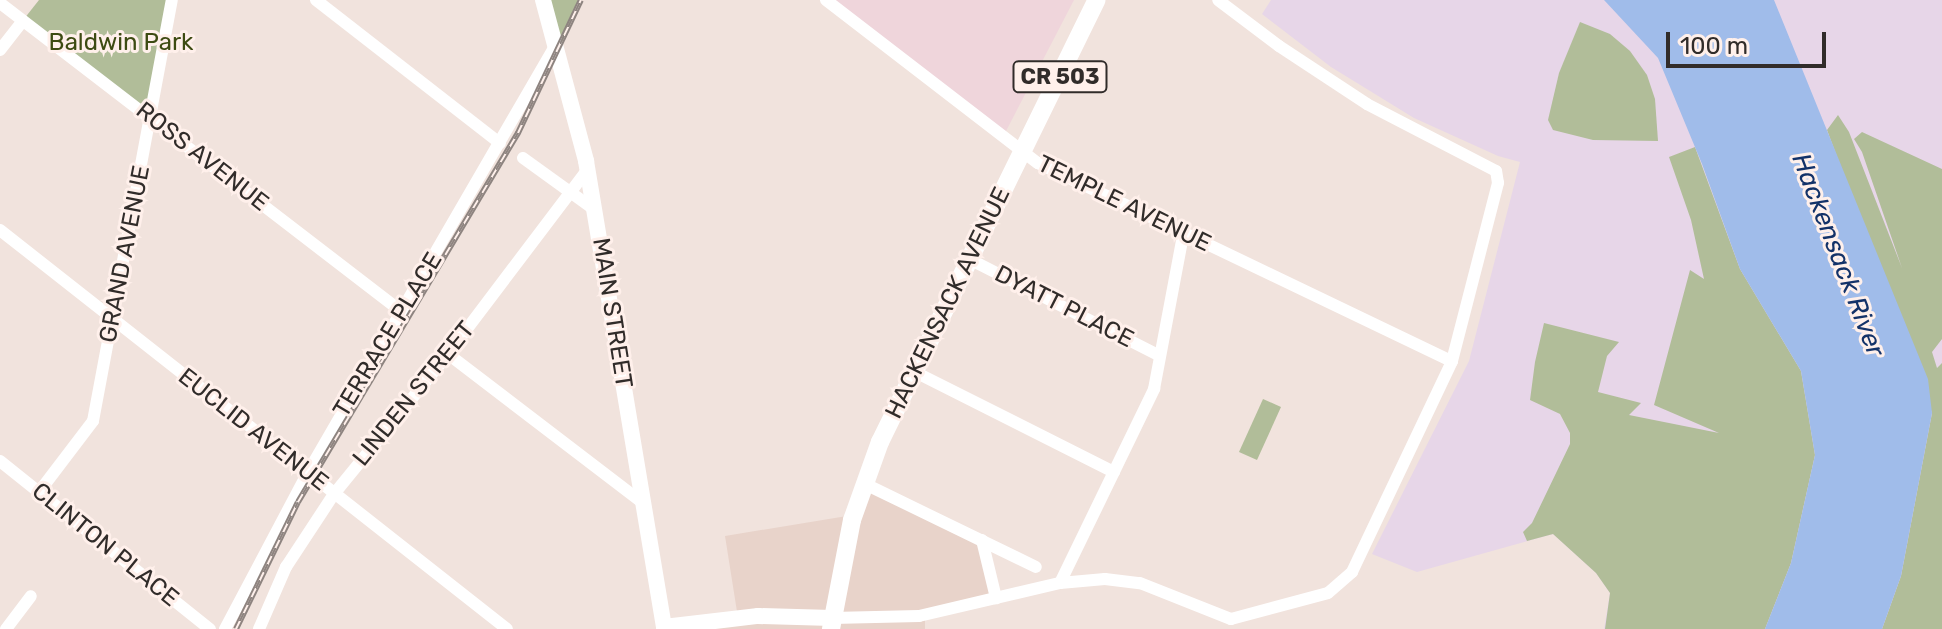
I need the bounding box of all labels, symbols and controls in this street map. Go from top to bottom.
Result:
scale bar [1670,16,1830,66]
park label: Baldwin Park [49,29,193,57]
text: 100 m [1680,32,1748,60]
road number: CR 503 [1012,59,1108,95]
street label: ROSS AVENUE [130,96,274,218]
street label: TEMPLE AVENUE [1032,149,1216,259]
water label: Hackensack River [1785,149,1891,361]
street label: GRAND AVENUE [94,163,156,345]
street label: HACKENSACK AVENUE [879,182,1017,424]
street label: MAIN STREET [586,236,638,390]
street label: TERRACE PLACE [327,247,449,423]
street label: DYATT PLACE [989,259,1139,355]
street label: LINDEN STREET [347,316,481,472]
street label: EUCLID AVENUE [172,362,334,498]
street label: CLINTON PLACE [26,477,184,613]

